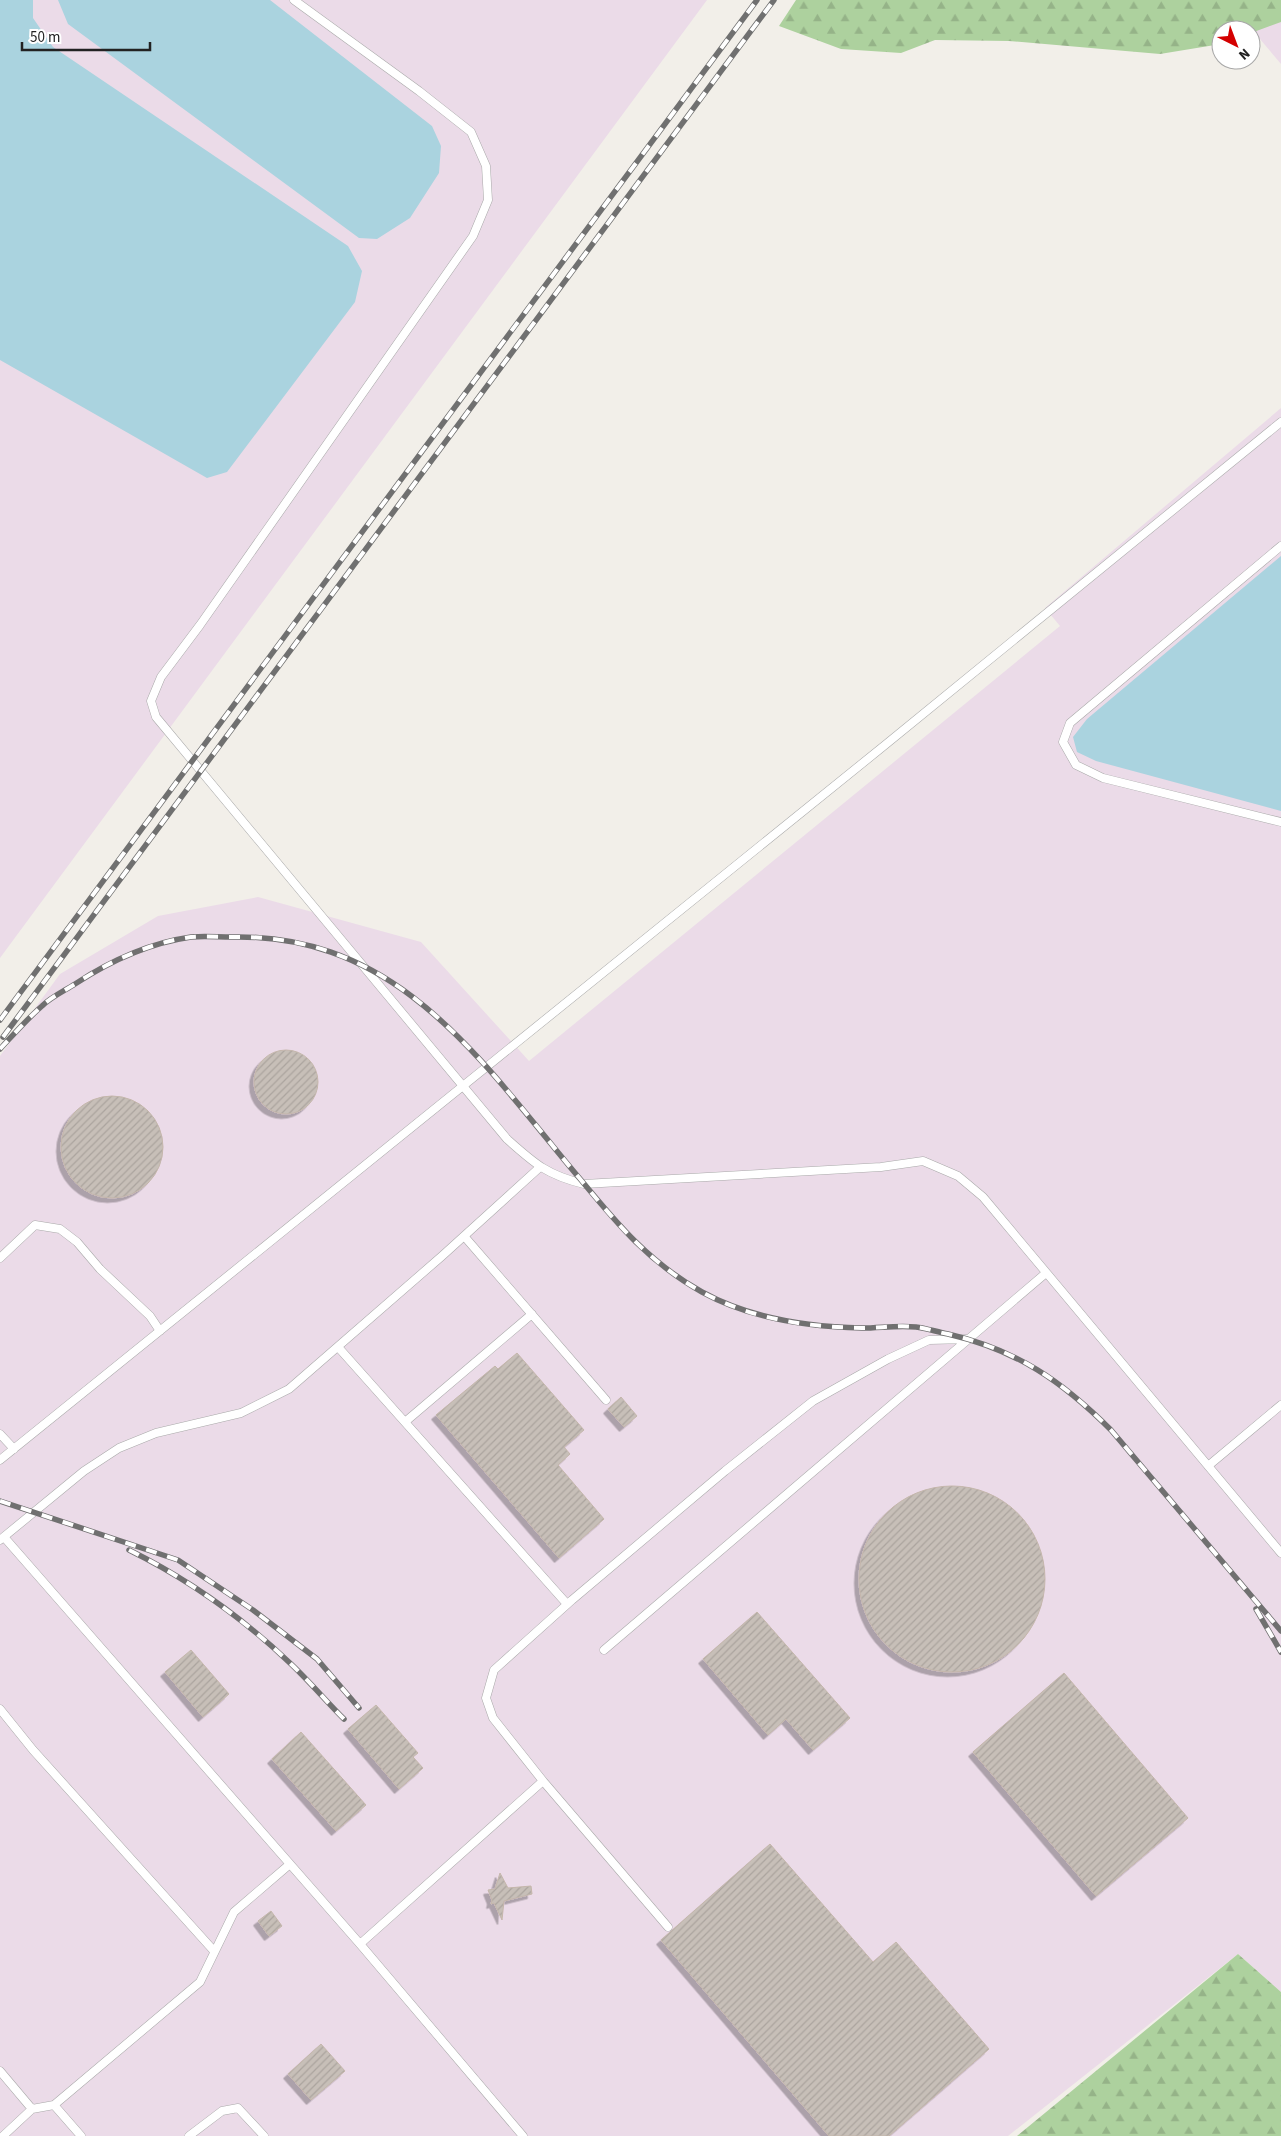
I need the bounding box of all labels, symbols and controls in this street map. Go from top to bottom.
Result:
scale bar [22,20,150,52]
north arrow [1211,20,1261,70]
text: 50 m [30,27,60,48]
text: N [1234,43,1254,64]

